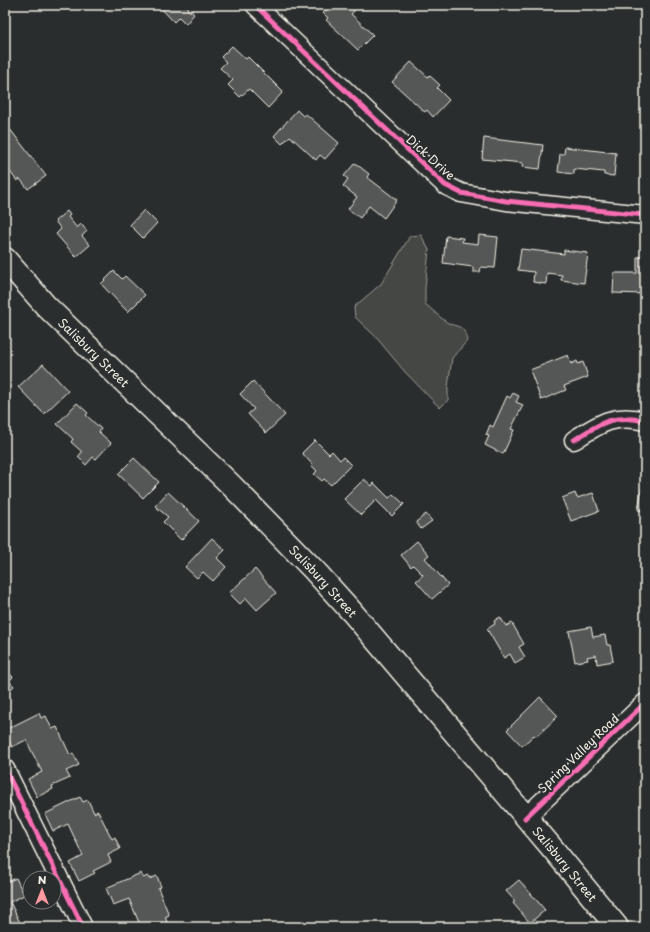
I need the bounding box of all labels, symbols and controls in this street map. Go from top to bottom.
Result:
street label: Dick Drive [403,130,459,184]
street label: Salisbury Street [54,314,134,391]
street label: Salisbury Street [285,541,362,621]
street label: Spring Valley Road [533,709,623,797]
street label: Salisbury Street [528,822,602,905]
north arrow [22,870,62,910]
text: N [38,871,47,888]

